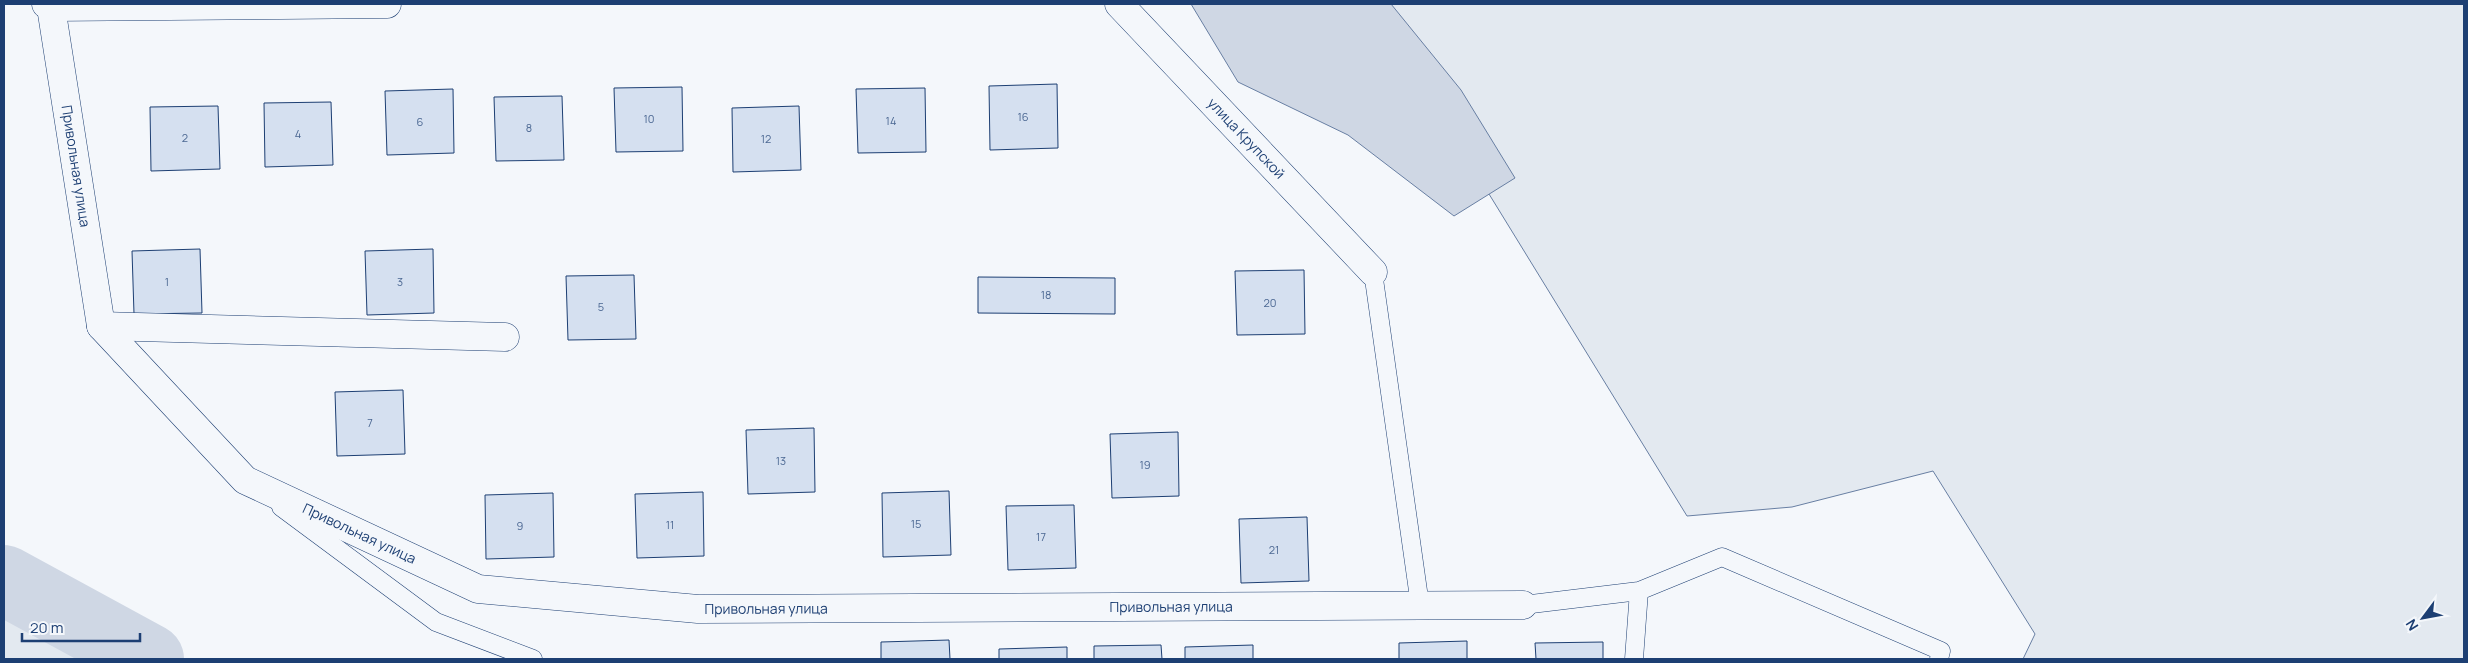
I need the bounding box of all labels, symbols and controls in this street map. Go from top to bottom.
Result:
street label: улица Крупской [1204,93,1290,183]
street label: Привольная улица [57,104,95,228]
house number: 16 [1017,109,1029,124]
house number: 10 [643,111,655,126]
house number: 14 [886,113,896,128]
house number: 6 [417,114,424,129]
house number: 8 [526,120,532,135]
house number: 4 [295,126,301,141]
house number: 2 [182,130,188,145]
house number: 12 [761,131,771,146]
house number: 1 [165,274,169,289]
house number: 3 [397,274,403,289]
house number: 18 [1041,287,1051,302]
house number: 20 [1264,295,1276,310]
house number: 5 [598,299,604,314]
house number: 7 [367,415,373,430]
house number: 13 [776,453,786,468]
house number: 19 [1139,457,1151,472]
street label: Привольная улица [300,498,419,568]
house number: 15 [911,516,921,531]
house number: 11 [666,517,674,532]
house number: 9 [517,518,524,533]
house number: 17 [1036,529,1046,544]
house number: 21 [1269,542,1279,557]
north arrow [2398,593,2448,643]
street label: Привольная улица [1109,596,1233,616]
street label: Привольная улица [704,598,828,618]
scale bar [22,610,140,642]
text: N [2401,616,2422,634]
text: 20 m [30,617,63,638]

